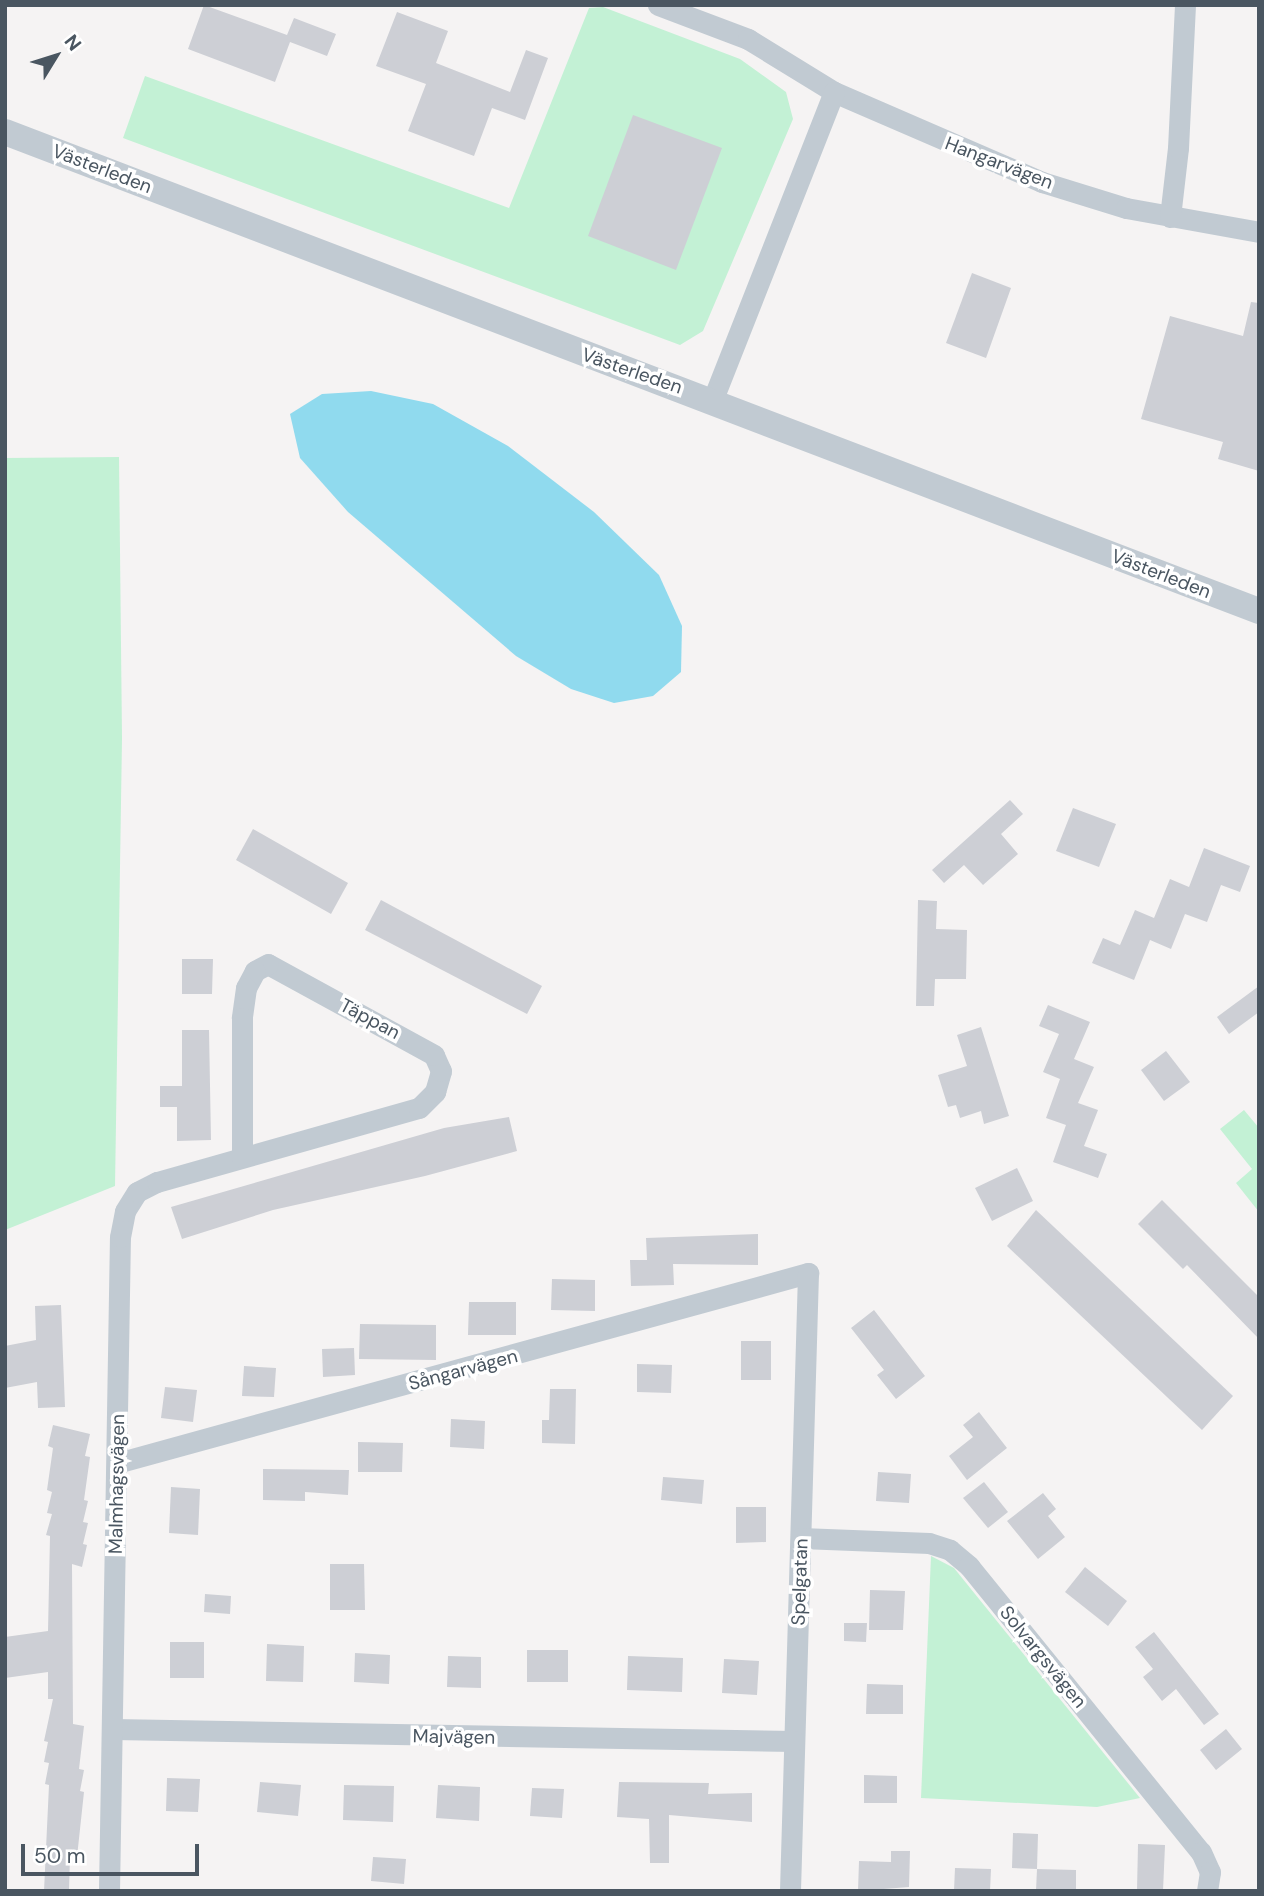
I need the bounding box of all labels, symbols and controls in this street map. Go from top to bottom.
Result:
north arrow [21,21,91,91]
text: N [59,30,87,56]
street label: Hangarvägen [942,132,1056,194]
street label: Västerleden [49,140,155,198]
street label: Västerleden [579,343,685,399]
street label: Västerleden [1108,545,1214,603]
street label: Täppan [336,994,404,1044]
street label: Sångarvägen [406,1344,520,1396]
street label: Malmhagsvägen [104,1414,130,1554]
street label: Spelgatan [787,1538,813,1626]
street label: Solvargsvägen [995,1601,1091,1713]
street label: Majvägen [412,1725,496,1749]
scale bar [24,1829,203,1873]
text: 50 m [34,1842,85,1870]

